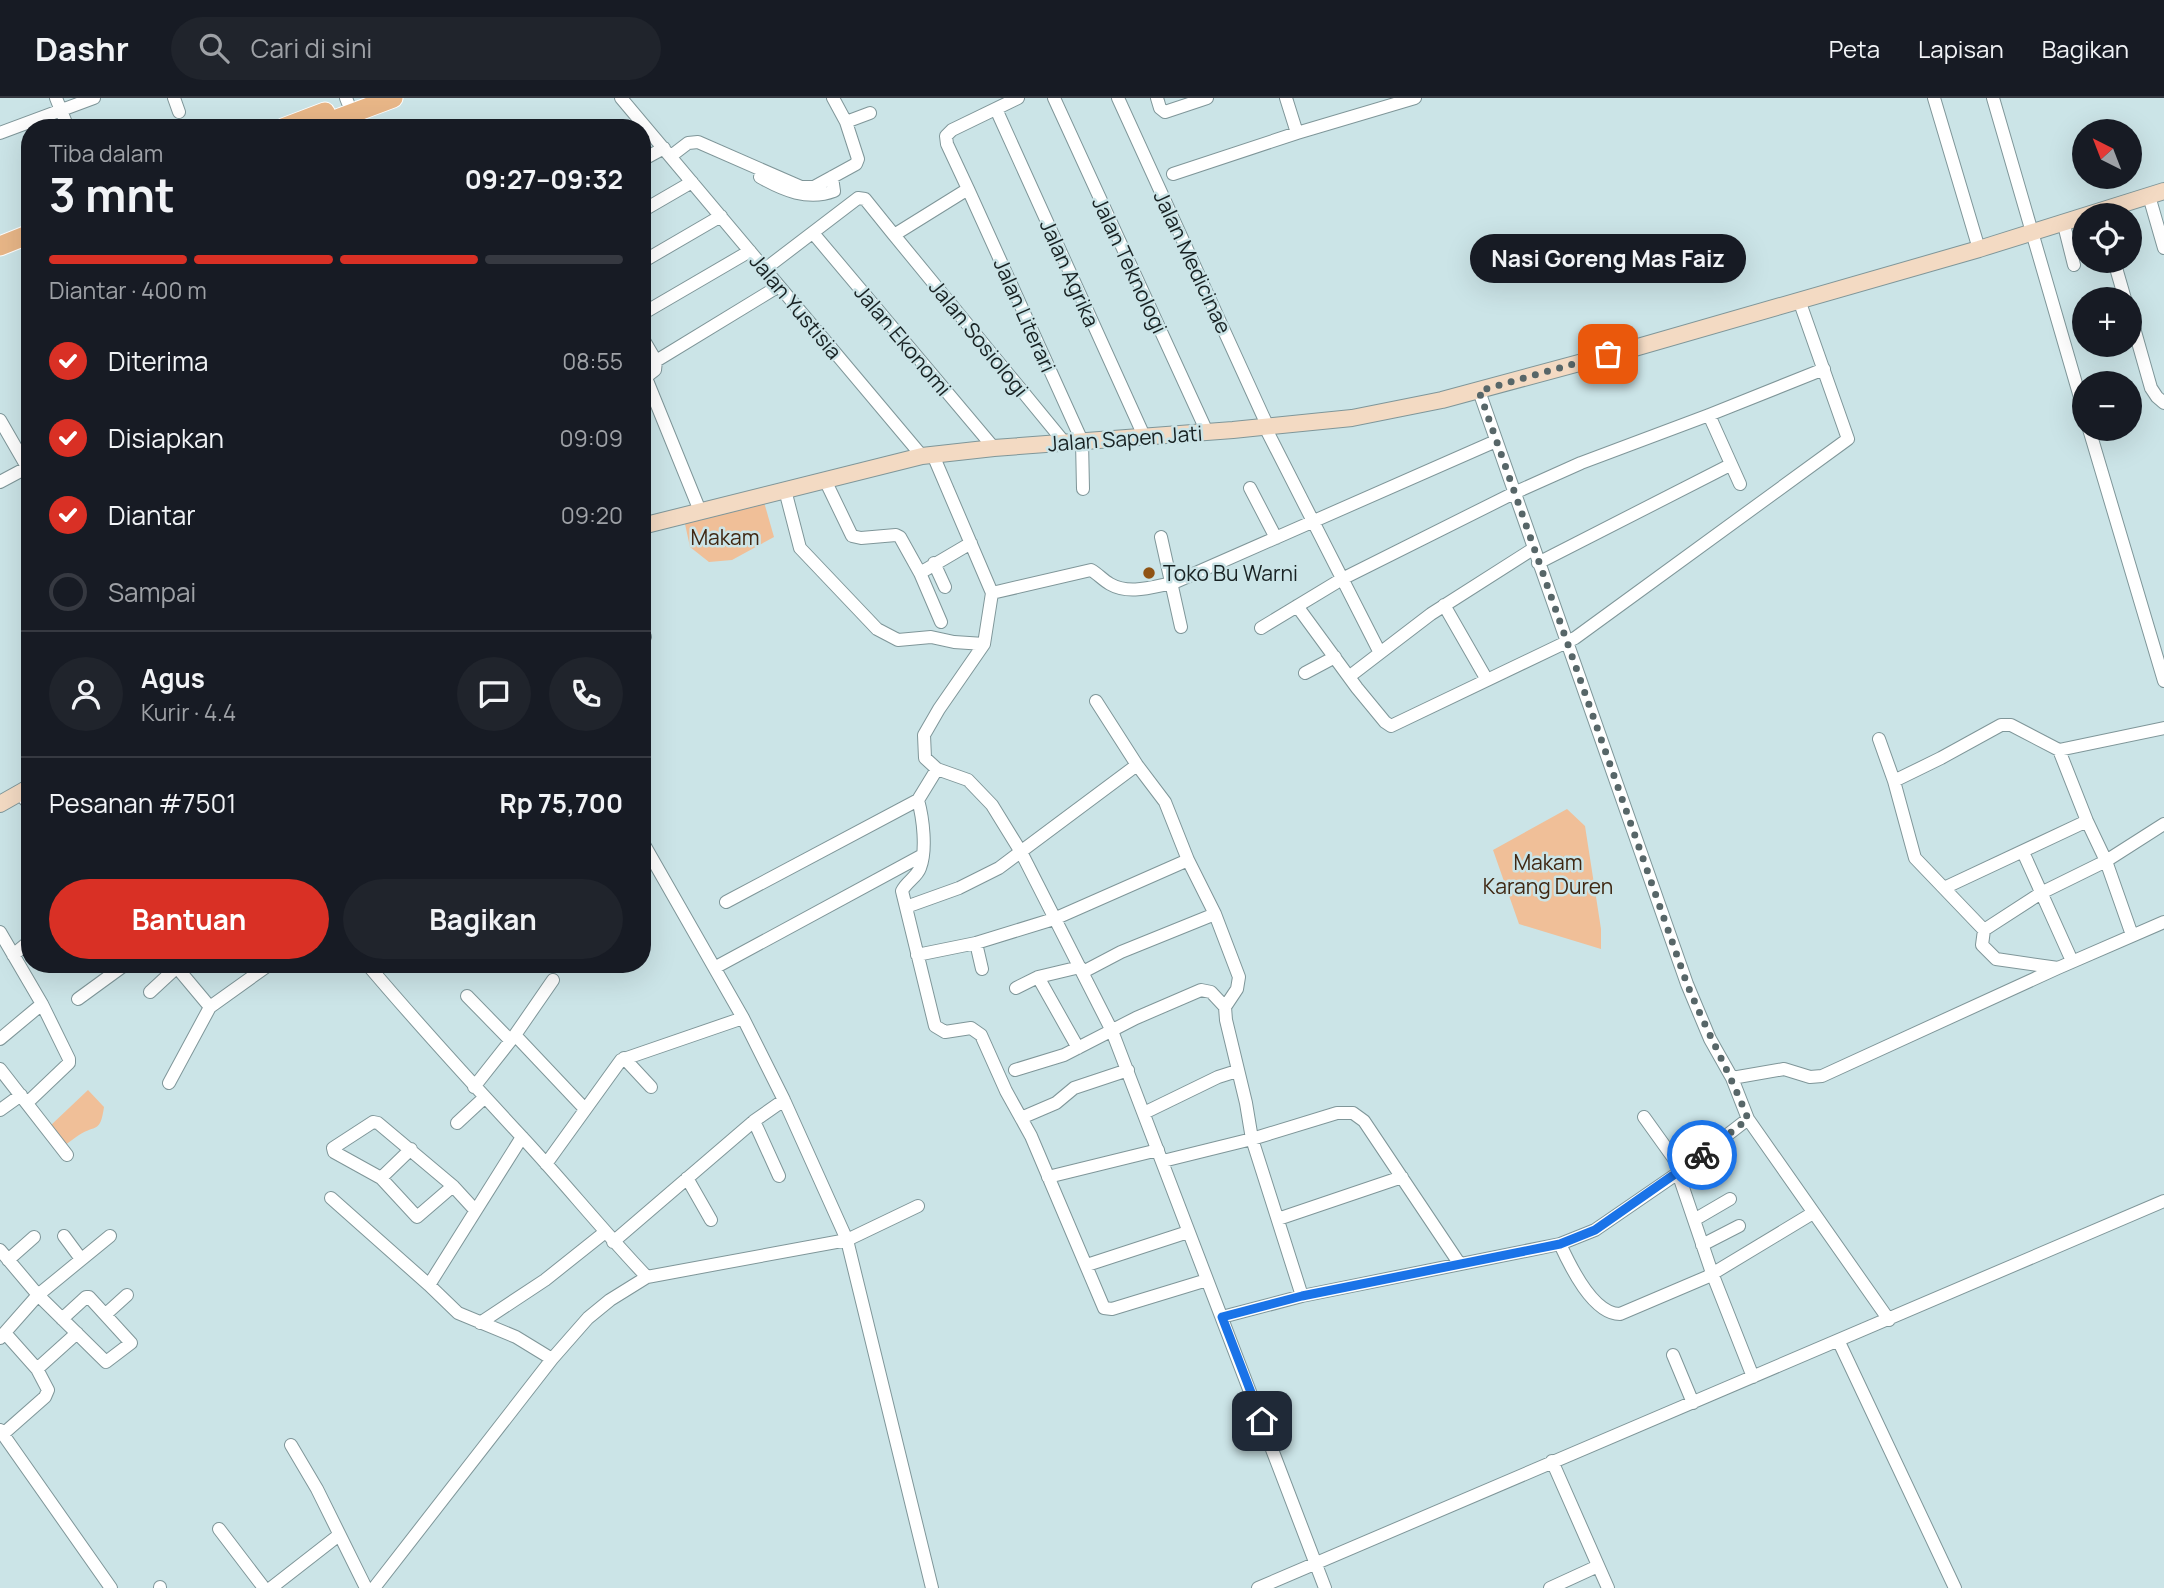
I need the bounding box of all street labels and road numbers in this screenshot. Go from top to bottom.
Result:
street label: Jalan Medicinae [1148,186,1238,338]
street label: Jalan Teknologi [1086,192,1174,338]
street label: Jalan Agrika [1034,215,1106,331]
street label: Jalan Yustisia [744,247,848,365]
street label: Jalan Literari [987,254,1063,376]
street label: Jalan Sosiologi [923,274,1035,402]
street label: Jalan Ekonomi [848,279,958,401]
street label: Jalan Sapen Jati [1047,419,1203,457]

